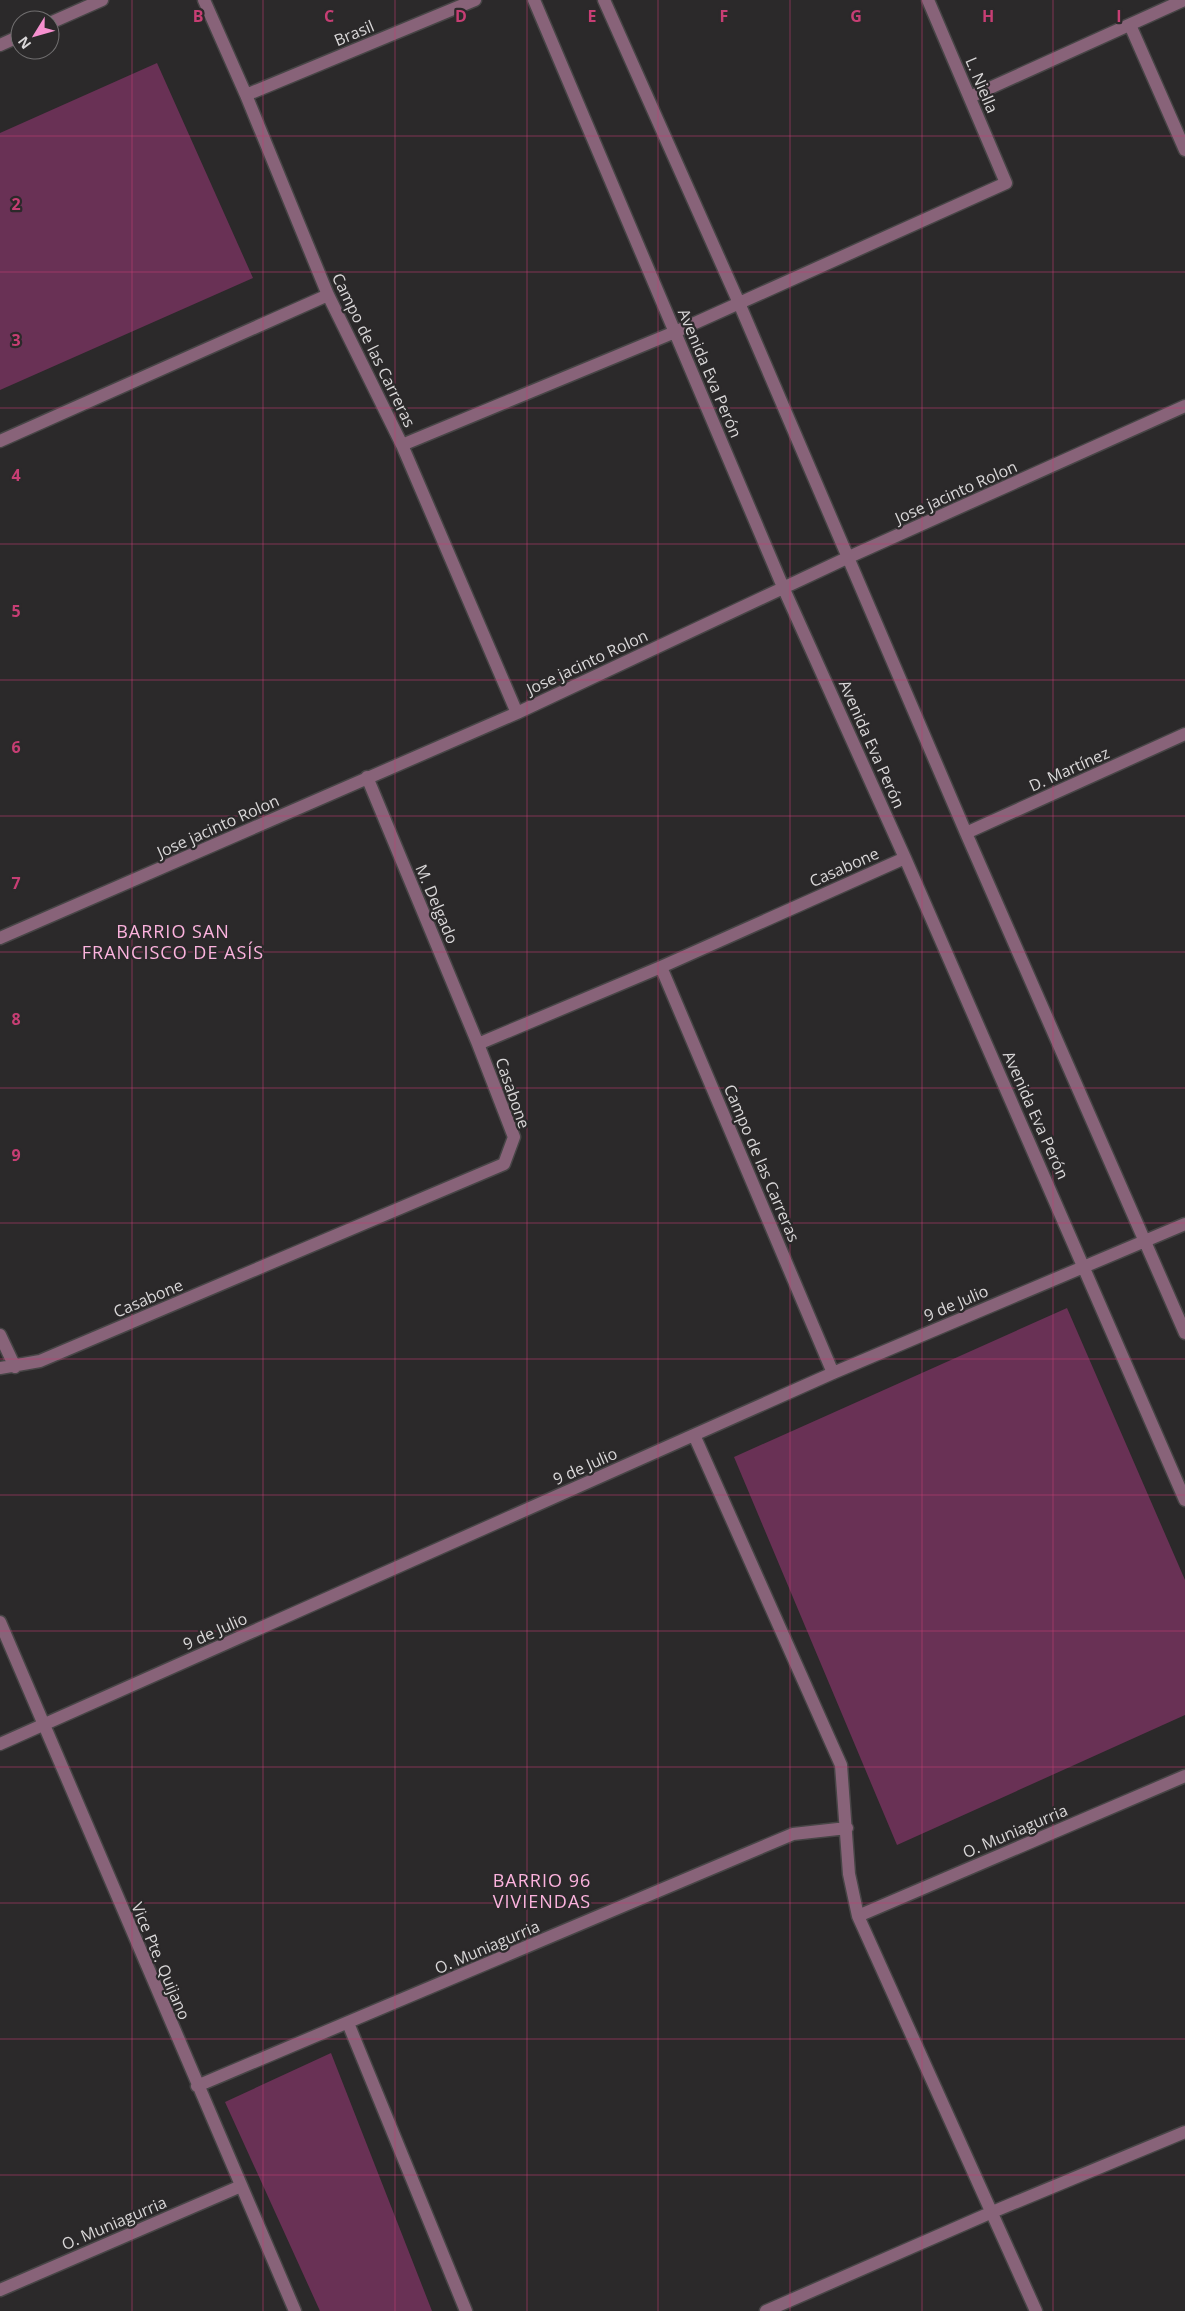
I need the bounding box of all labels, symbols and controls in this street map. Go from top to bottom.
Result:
text: B [193,5,203,27]
text: C [324,5,334,27]
text: D [455,5,467,27]
text: E [588,5,597,27]
text: F [720,5,728,27]
text: G [850,5,862,27]
text: H [982,5,994,27]
text: I [1116,5,1122,27]
north arrow [10,10,60,60]
street label: Brasil [331,15,377,51]
text: N [13,33,35,53]
street label: L. Niella [960,54,1004,116]
text: 2 [11,193,21,215]
street label: Campo de las Carreras [327,269,421,431]
street label: Avenida Eva Perón [673,305,747,441]
text: 3 [11,329,21,351]
street label: Jose jacinto Rolon [890,455,1021,530]
text: 4 [11,464,21,486]
text: 5 [11,600,21,622]
street label: Jose jacinto Rolon [521,624,651,701]
street label: Avenida Eva Perón [834,676,910,812]
text: 6 [11,736,21,758]
street label: D. Martínez [1025,741,1113,797]
street label: Jose jacinto Rolon [152,789,283,864]
street label: Casabone [806,842,882,892]
street label: M. Delgado [410,861,464,947]
text: 7 [11,872,21,894]
district label: BARRIO SAN FRANCISCO DE ASÍS [82,919,264,964]
text: 8 [11,1008,21,1030]
street label: Avenida Eva Perón [998,1047,1074,1183]
street label: Casabone [491,1055,535,1131]
street label: Campo de las Carreras [719,1081,805,1245]
text: 9 [11,1144,21,1166]
street label: Casabone [110,1273,186,1323]
street label: 9 de Julio [920,1280,992,1326]
street label: 9 de Julio [549,1442,621,1490]
street label: 9 de Julio [179,1607,251,1655]
street label: O. Muniagurria [959,1799,1071,1863]
district label: BARRIO 96 VIVIENDAS [493,1868,591,1913]
street label: Vice Pte. Quijano [126,1899,196,2023]
street label: O. Muniagurria [431,1915,543,1979]
street label: O. Muniagurria [58,2191,170,2255]

